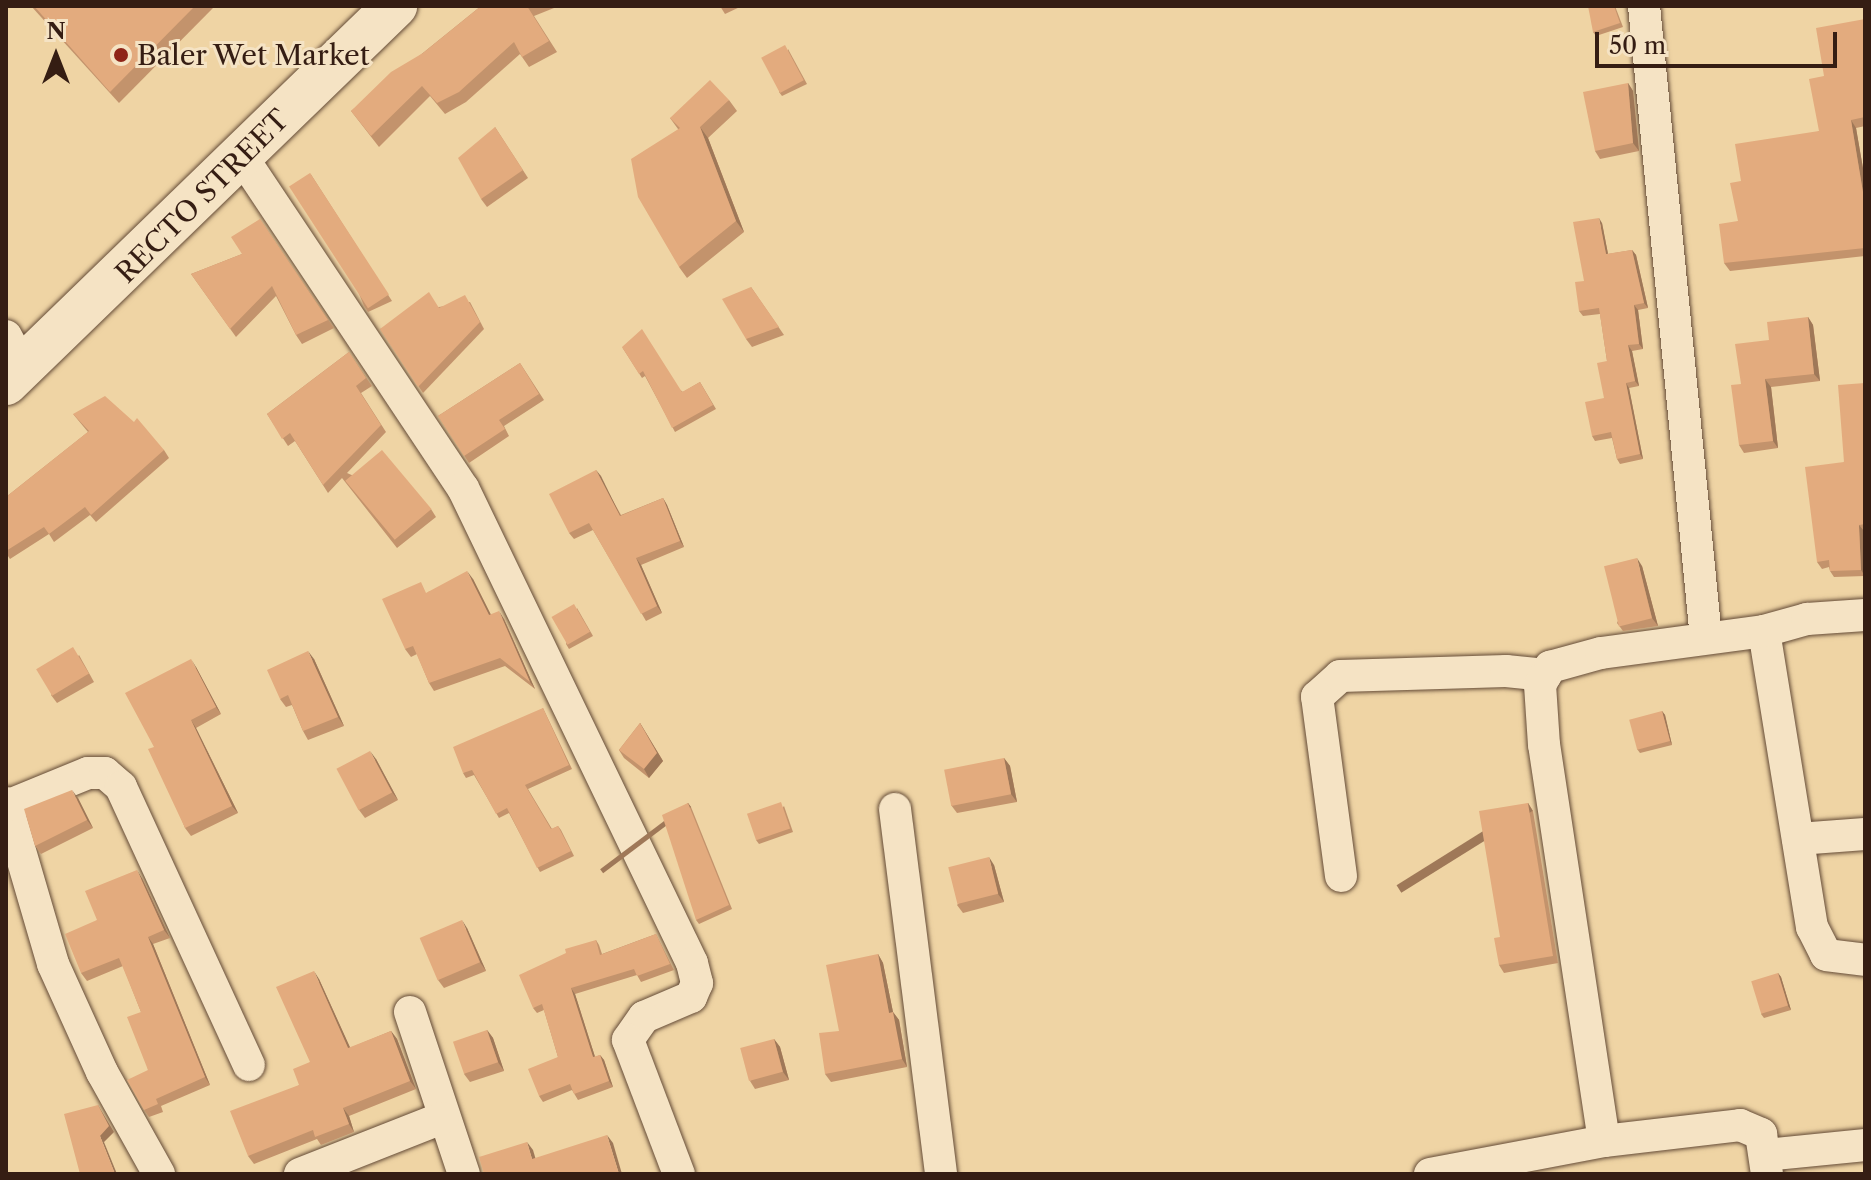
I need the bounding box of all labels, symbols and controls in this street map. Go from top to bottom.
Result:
north arrow [16,16,96,96]
scale bar [1599,16,1841,66]
text: N [46,18,66,45]
text: 50 m [1609,31,1666,60]
place label: Baler Wet Market [137,38,371,72]
marker: Baler Wet Market [112,46,130,64]
street label: RECTO STREET [108,102,296,290]

